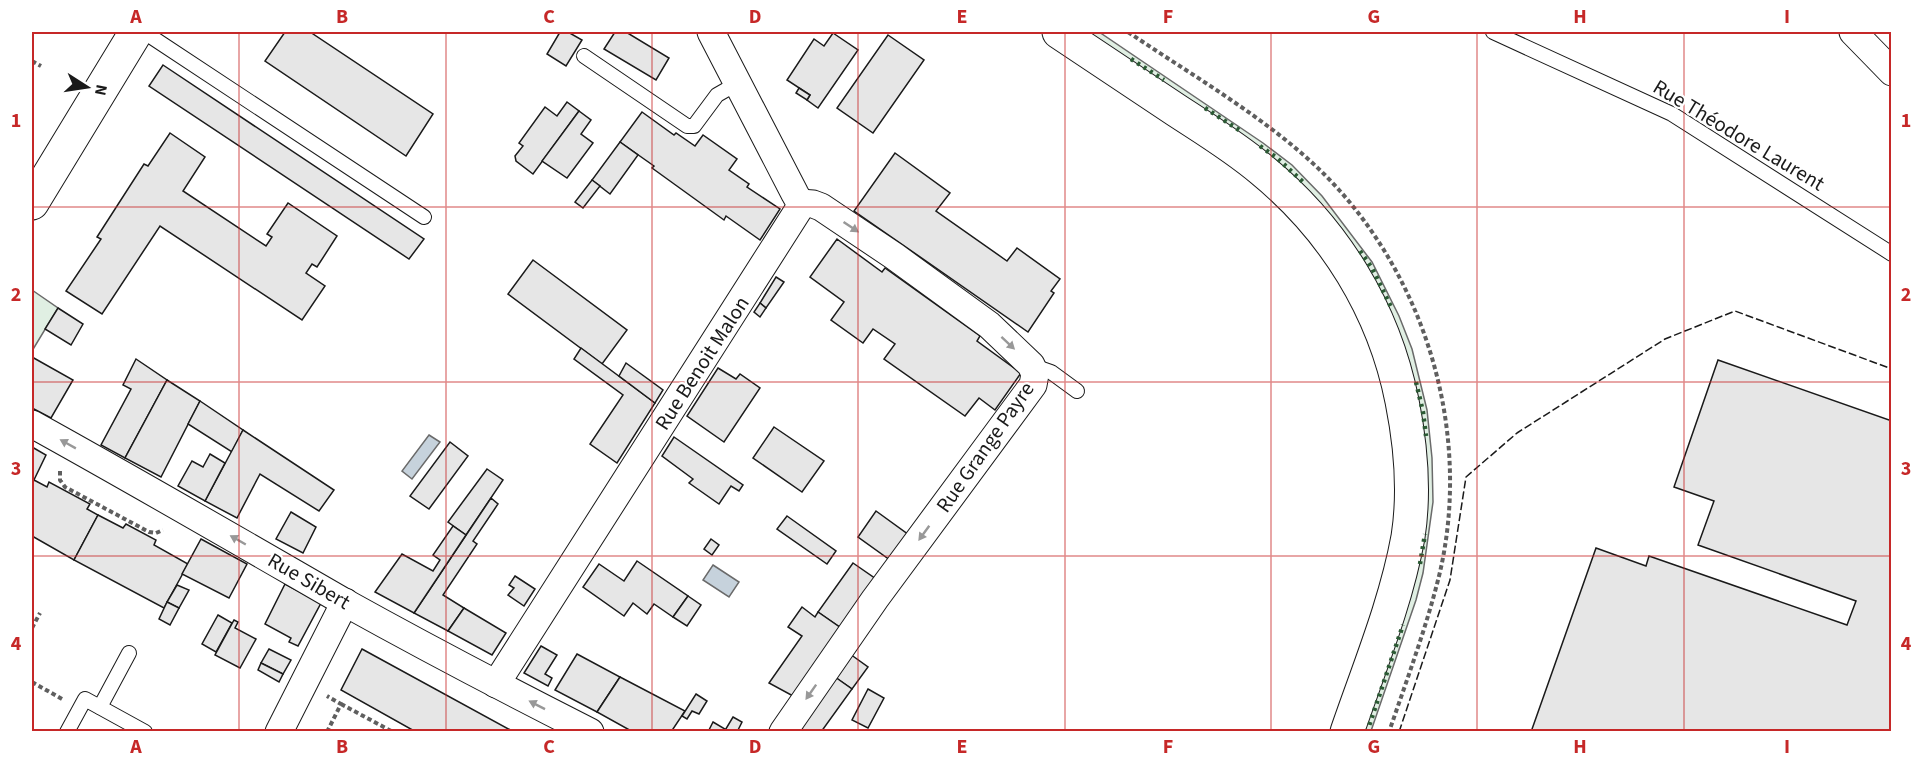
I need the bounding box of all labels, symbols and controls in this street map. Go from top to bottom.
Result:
text: A [129,3,142,31]
text: B [336,3,348,31]
text: C [543,3,555,31]
text: D [749,3,761,31]
text: E [957,3,967,31]
text: F [1163,3,1173,31]
text: G [1368,3,1380,31]
text: H [1573,3,1587,31]
text: I [1784,3,1790,31]
north arrow [57,57,117,117]
street label: Rue Théodore Laurent [1647,72,1831,198]
text: N [89,82,113,97]
text: 1 [11,107,21,135]
text: 1 [1901,107,1911,135]
one-way arrow [843,221,859,233]
text: 2 [11,281,21,309]
text: 2 [1901,281,1911,309]
street label: Rue Benoit Malon [647,290,757,436]
one-way arrow [1000,336,1015,349]
street label: Rue Grange Payre [929,375,1041,519]
one-way arrow [59,439,76,449]
text: 3 [11,455,21,483]
text: 3 [1901,455,1911,483]
one-way arrow [918,524,930,540]
one-way arrow [230,534,246,545]
street label: Rue Sibert [262,545,356,617]
text: 4 [11,630,22,658]
text: 4 [1901,630,1912,658]
one-way arrow [805,683,817,699]
one-way arrow [529,700,546,710]
text: A [129,733,142,761]
text: B [336,733,348,761]
text: C [543,733,555,761]
text: D [749,733,761,761]
text: E [957,733,967,761]
text: F [1163,733,1173,761]
text: G [1368,733,1380,761]
text: H [1573,733,1587,761]
text: I [1784,733,1790,761]

